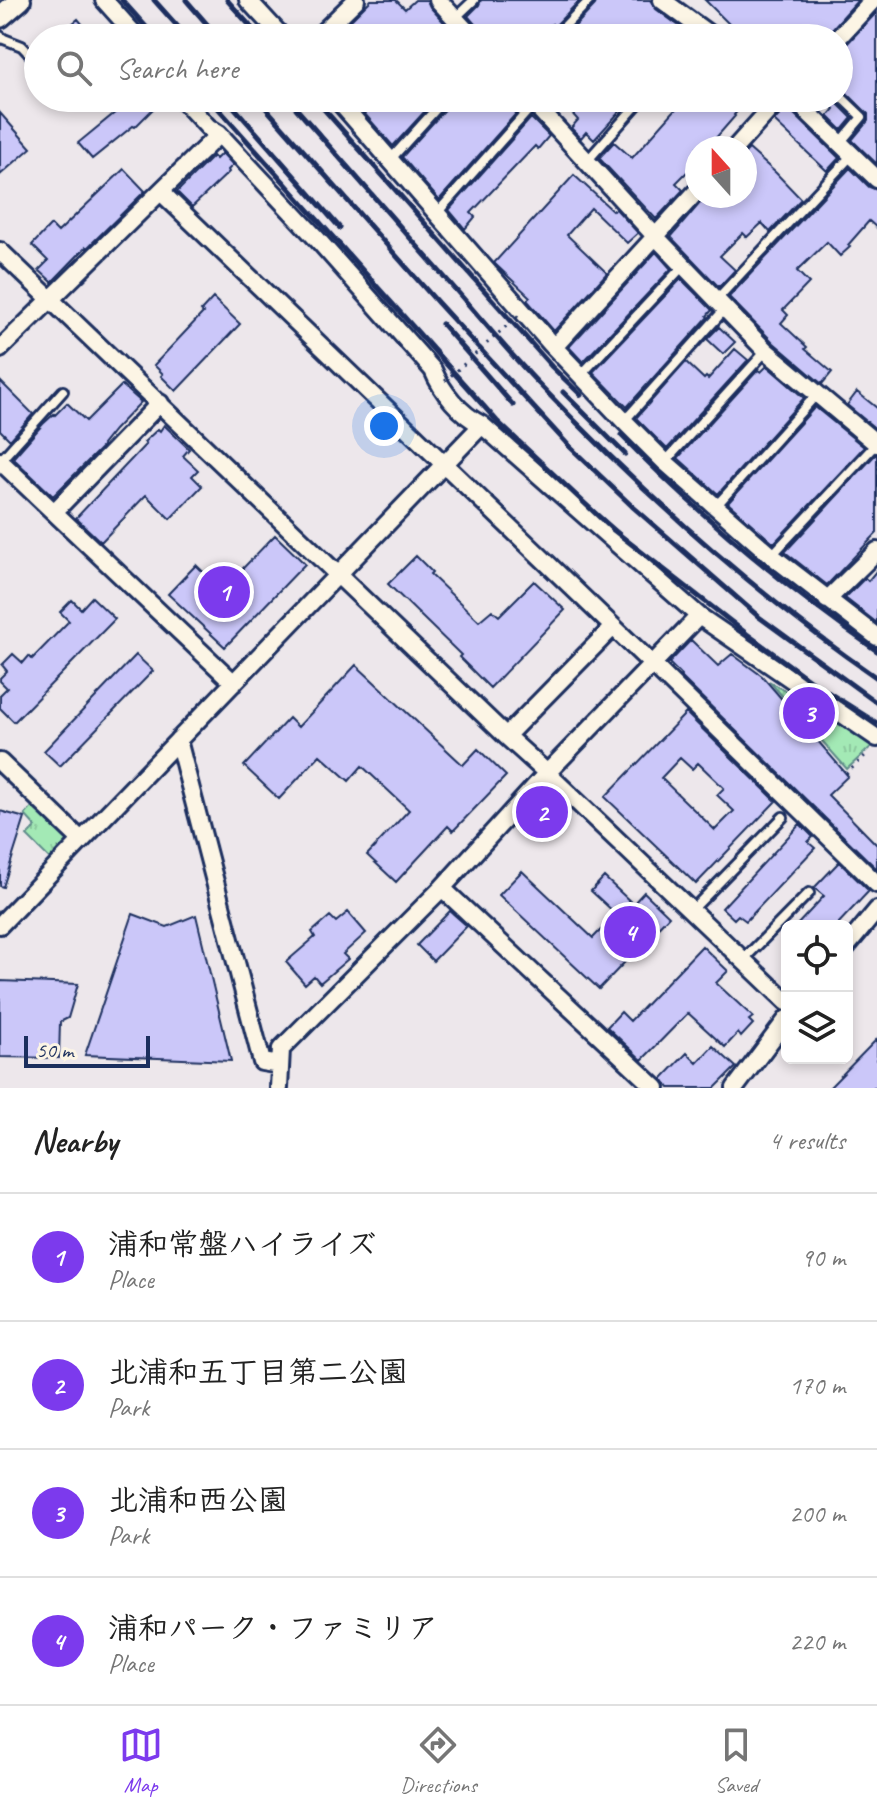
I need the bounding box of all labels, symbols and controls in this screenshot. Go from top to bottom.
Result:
search box [24,24,853,112]
icon: search [52,46,96,90]
text: Search here [116,49,238,87]
north arrow [685,136,757,208]
your location [364,406,404,446]
pin: 1 [198,562,250,622]
pin: 3 [783,683,835,743]
pin: 2 [516,782,568,842]
pin: 4 [604,902,656,962]
map controls [781,920,853,1064]
button: locate [781,920,853,992]
button: layers [781,992,853,1064]
scale bar [24,1032,150,1068]
text: 50 m [36,1036,73,1064]
text: Nearby [32,1119,118,1162]
text: 4 results [769,1124,845,1157]
text: 浦和常盤ハイライズ [108,1225,376,1263]
text: 1 [52,1241,64,1274]
text: 90 m [801,1241,845,1274]
text: Place [108,1263,154,1296]
text: 北浦和五丁目第二公園 [108,1353,408,1391]
text: 2 [52,1369,64,1402]
text: 170 m [789,1369,845,1402]
text: Park [108,1391,149,1424]
text: 北浦和西公園 [108,1481,288,1519]
text: 3 [52,1497,64,1530]
text: 200 m [789,1497,845,1530]
text: Park [108,1519,149,1552]
text: 浦和パーク・ファミリア [108,1609,438,1647]
text: 4 [52,1625,64,1658]
text: 220 m [789,1625,845,1658]
text: Place [108,1647,154,1680]
tab: Map [119,1723,163,1799]
tab: Directions [400,1723,477,1799]
tab: Saved [714,1723,758,1799]

